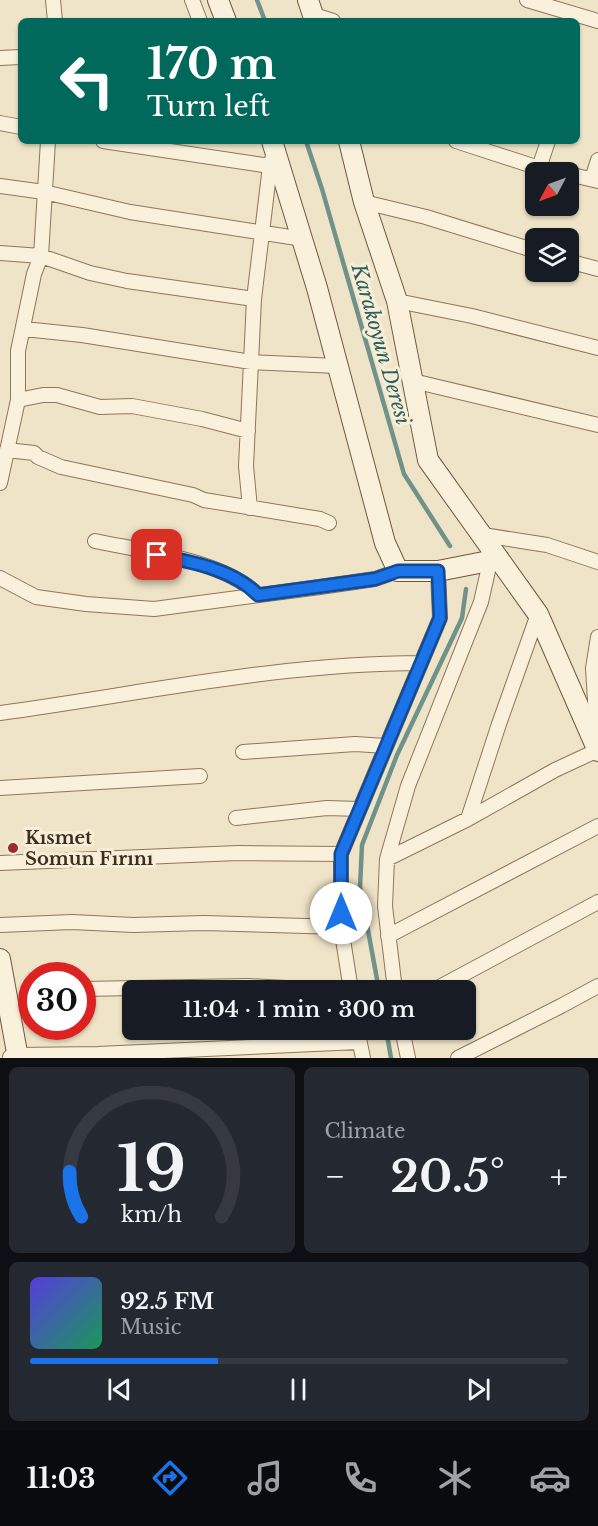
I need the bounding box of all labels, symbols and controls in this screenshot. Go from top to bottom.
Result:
text: 170 m [147,38,276,90]
icon: left [48,42,126,120]
text: Turn left [147,90,270,123]
north arrow [525,162,579,216]
map controls [525,162,579,282]
button: layers [525,228,579,282]
water label: Karakoyun Deresi [346,260,416,427]
pin [131,529,182,580]
icon: arrive [140,538,173,571]
place label: Kısmet Somun Fırını [25,827,154,870]
marker: Kısmet Somun Fırını [6,841,20,855]
position arrow [309,881,373,945]
speed limit sign: 30 [18,962,96,1040]
text: 11:04 · 1 min · 300 m [183,996,415,1023]
text: Climate [325,1119,405,1143]
text: 19 [117,1130,186,1208]
text: 20.5° [390,1148,505,1204]
text: − [325,1156,345,1197]
text: + [550,1156,568,1197]
text: km/h [121,1201,182,1228]
text: 92.5 FM [120,1288,214,1315]
text: Music [120,1315,181,1339]
icon: previous [103,1373,136,1406]
icon: pause [282,1373,315,1406]
icon: next [462,1373,495,1406]
icon: directions [149,1457,191,1499]
icon: music [244,1457,286,1499]
icon: phone [339,1457,381,1499]
icon: climate [434,1457,476,1499]
icon: car [529,1457,571,1499]
text: 11:03 [27,1462,95,1495]

